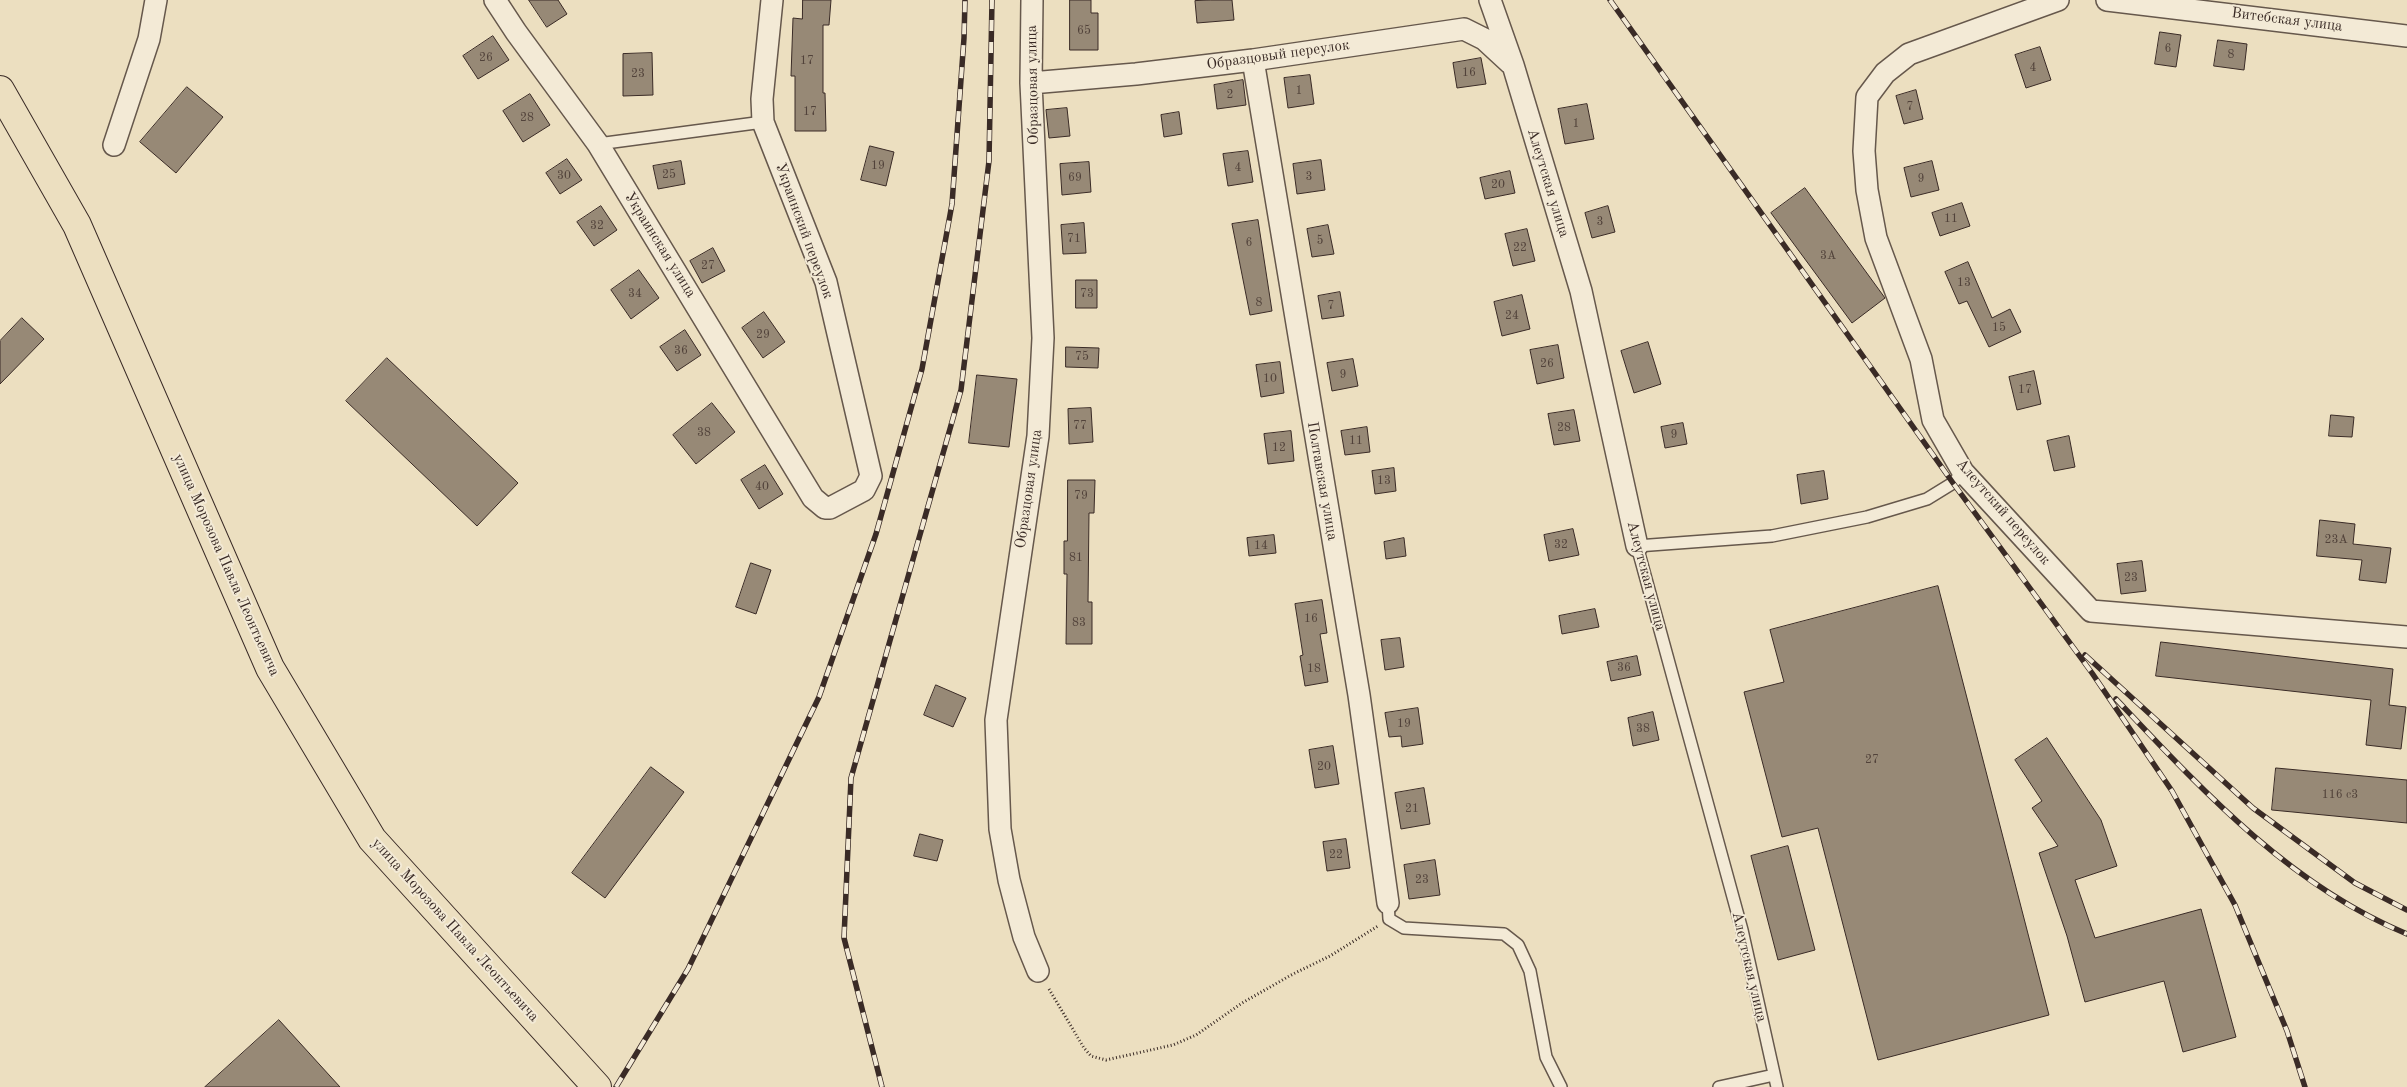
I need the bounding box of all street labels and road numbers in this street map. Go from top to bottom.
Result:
street label: Витебская улица [2230,4,2344,36]
street label: Образцовая улица [1023,25,1043,145]
street label: Образцовый переулок [1205,36,1351,74]
street label: Алеутская улица [1523,126,1573,240]
street label: Украинский переулок [771,161,837,301]
street label: Украинская улица [620,189,700,301]
street label: Полтавская улица [1303,420,1341,542]
street label: Образцовая улица [1012,428,1046,550]
street label: улица Морозова Павла Леонтьевича [169,451,283,679]
street label: Алеутский переулок [1952,455,2054,569]
street label: Алеутская улица [1623,519,1669,633]
street label: улица Морозова Павла Леонтьевича [368,834,542,1026]
street label: Алеутская улица [1728,910,1770,1024]

